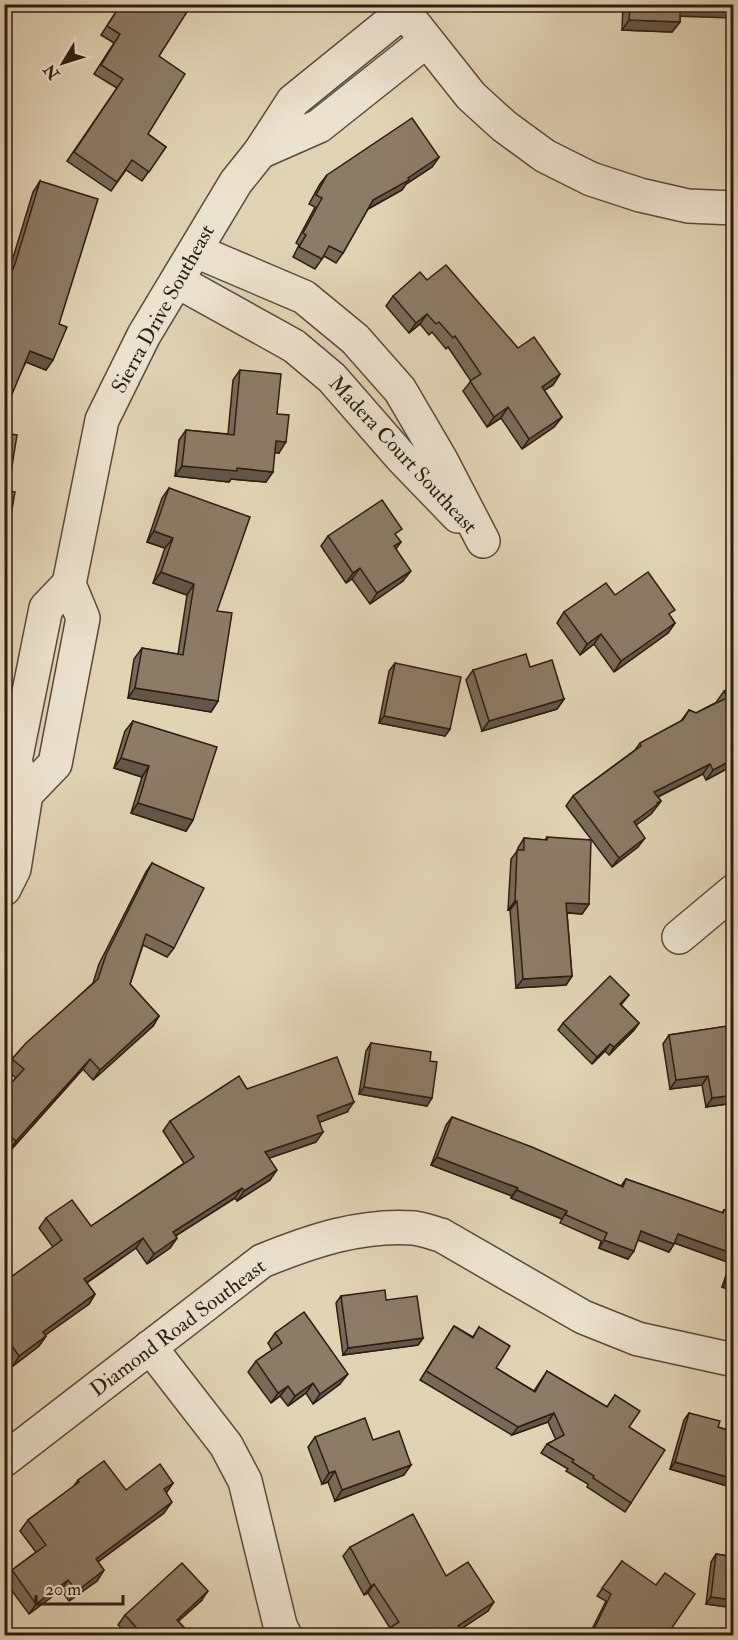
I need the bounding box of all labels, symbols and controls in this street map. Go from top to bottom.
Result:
north arrow [33,33,93,93]
text: N [39,59,65,84]
street label: Sierra Drive Southeast [105,220,221,398]
street label: Madera Court Southeast [323,370,483,540]
street label: Diamond Road Southeast [85,1253,271,1403]
scale bar [36,1568,123,1606]
text: 20 m [45,1578,81,1601]

